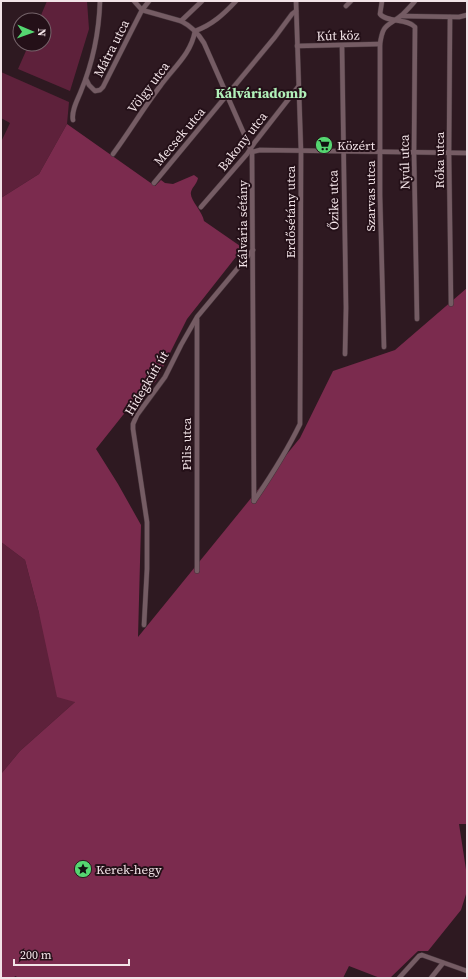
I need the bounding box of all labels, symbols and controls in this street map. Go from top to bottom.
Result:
north arrow [12,12,52,52]
street label: Mátra utca [90,16,133,80]
street label: Kút köz [316,27,360,44]
text: N [34,28,49,37]
street label: Völgy utca [124,58,173,116]
district label: Kálváriadomb [215,83,307,103]
street label: Mecsek utca [150,103,209,169]
street label: Bakony utca [214,108,271,174]
street label: Róka utca [431,131,448,188]
street label: Nyúl utca [396,134,413,190]
supermarket icon: Közért [314,135,334,155]
place label: Közért [337,137,376,154]
street label: Szarvas utca [362,160,379,232]
street label: Erdősétány utca [282,165,299,258]
street label: Őzike utca [324,169,343,230]
street label: Kálvária sétány [234,180,251,268]
street label: Hidegkúti út [121,347,173,419]
street label: Pilis utca [178,417,195,470]
place icon: Kerek-hegy [73,859,93,879]
place label: Kerek-hegy [96,861,162,878]
scale bar [14,941,129,967]
text: 200 m [20,947,52,963]

